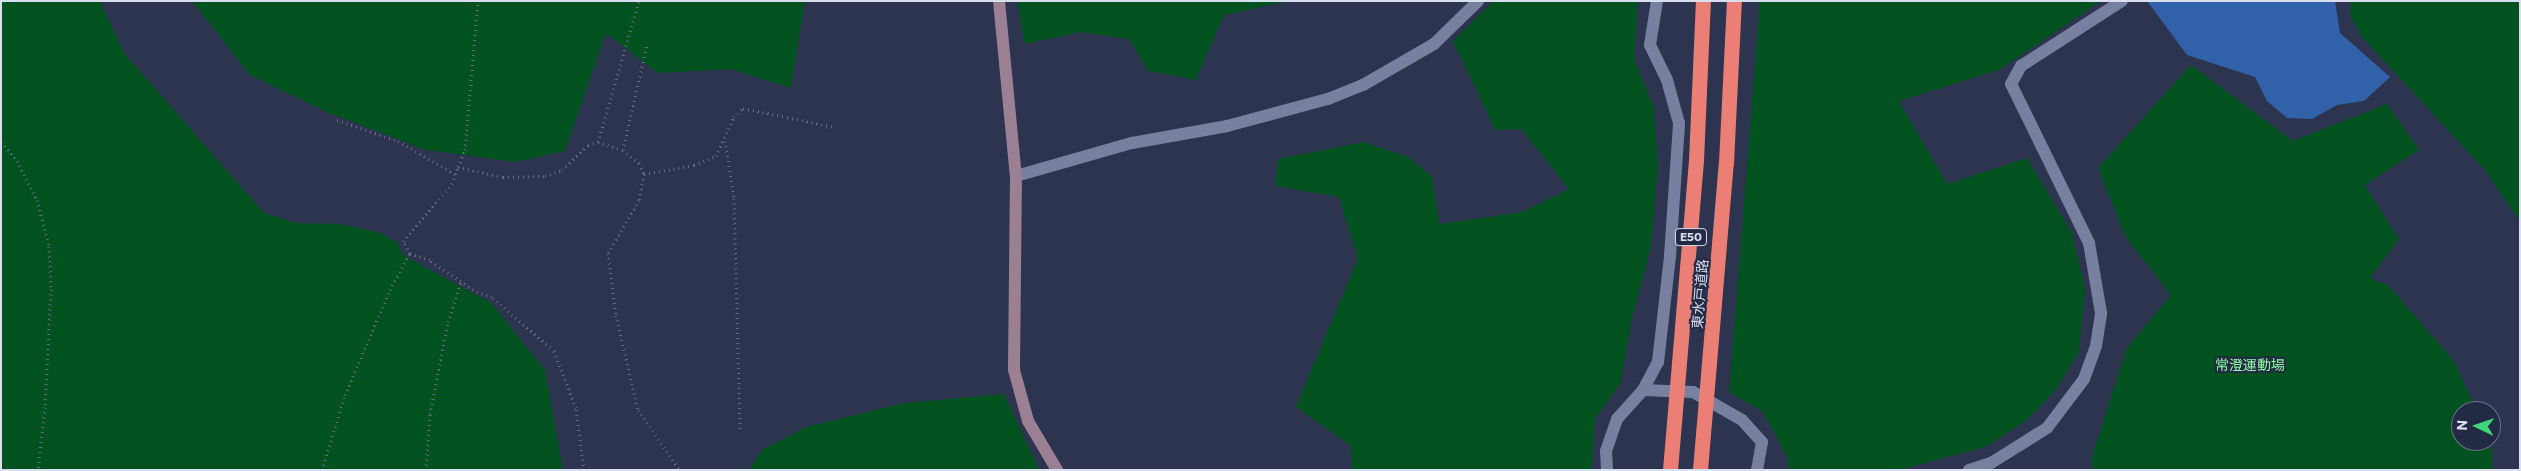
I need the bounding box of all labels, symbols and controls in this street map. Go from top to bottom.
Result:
road number: E50 [1675,228,1707,246]
street label: 東水戸道路 [1689,258,1711,330]
park label: 常澄運動場 [2215,357,2285,373]
north arrow [2451,401,2501,451]
text: N [2453,420,2470,431]

